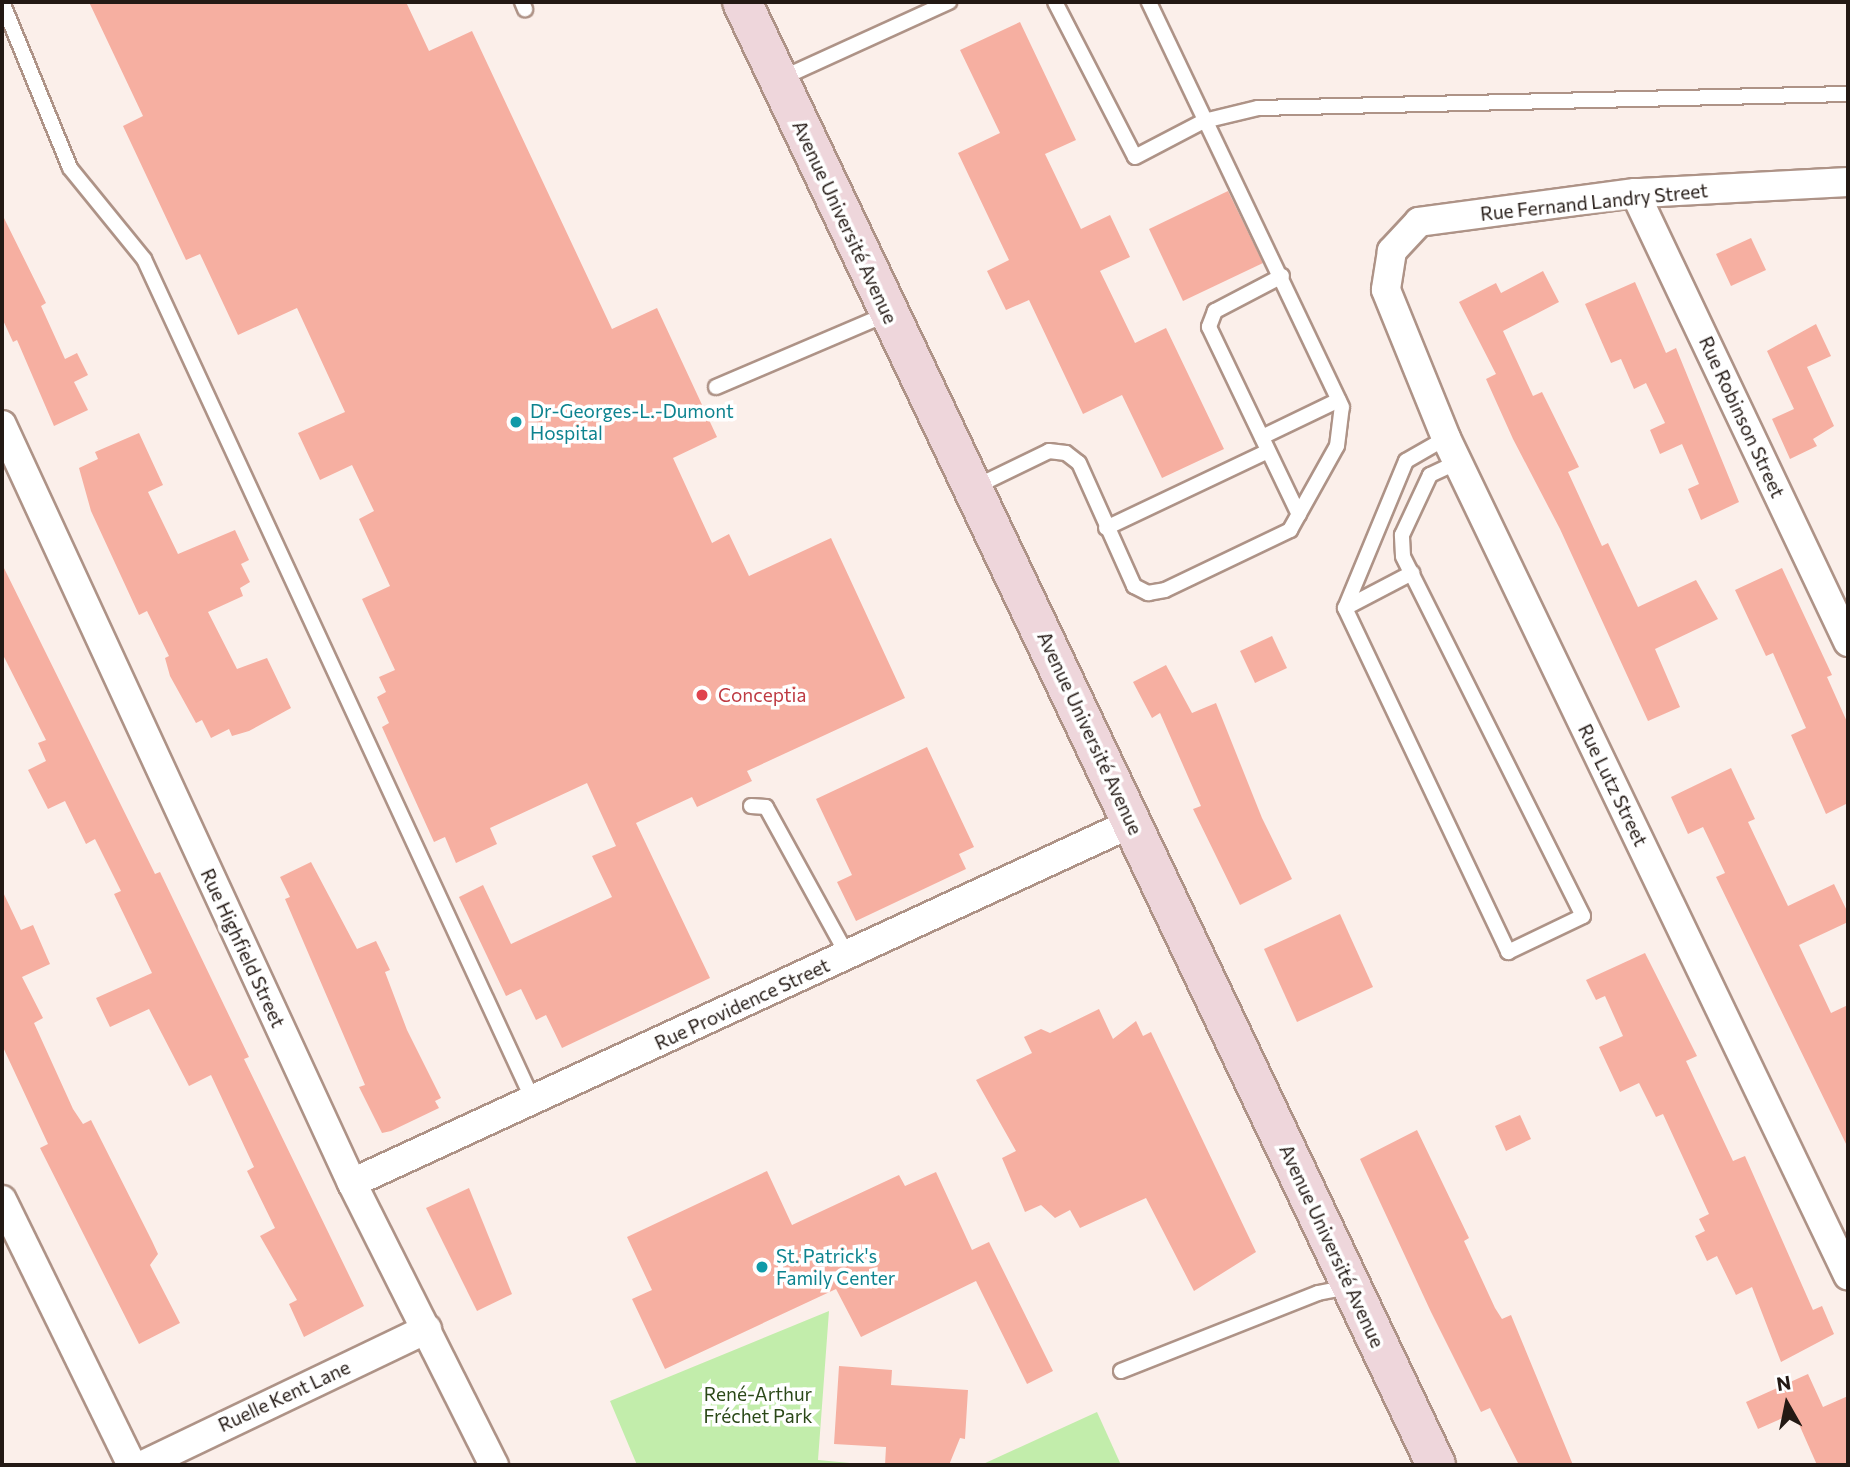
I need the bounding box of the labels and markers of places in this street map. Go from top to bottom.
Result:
place label: Dr-Georges-L.-Dumont Hospital [530,400,734,444]
marker: Dr-Georges-L.-Dumont Hospital [508,414,524,430]
place label: Conceptia [718,684,806,706]
marker: Conceptia [692,685,712,705]
place label: St. Patrick's Family Center [776,1245,895,1289]
marker: St. Patrick's Family Center [754,1259,770,1275]

